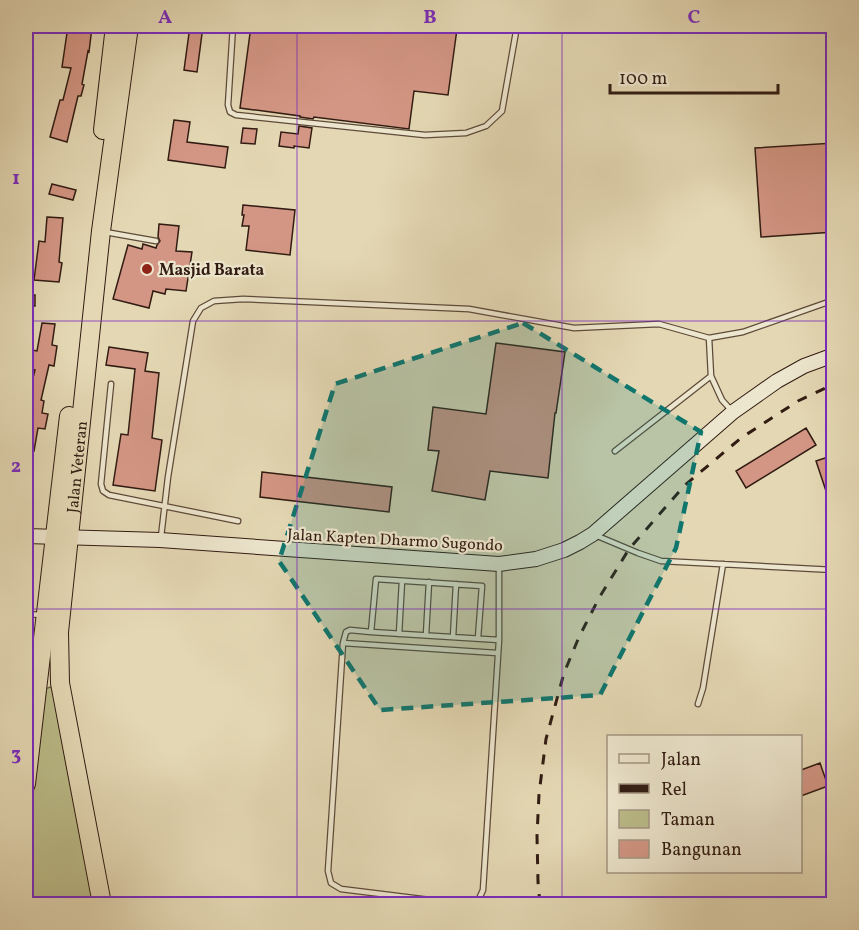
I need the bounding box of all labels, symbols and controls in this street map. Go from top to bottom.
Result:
text: A [158,4,172,32]
text: B [423,4,437,32]
text: C [688,4,701,32]
scale bar [610,57,778,95]
text: 100 m [619,67,668,92]
text: 1 [12,165,20,193]
place label: Masjid Barata [159,260,264,282]
marker: Masjid Barata [140,262,154,276]
street label: Jalan Veteran [63,420,94,514]
text: 2 [11,453,21,481]
street label: Jalan Kapten Dharmo Sugondo [287,524,503,558]
legend [607,735,802,873]
text: 3 [11,741,21,769]
text: Jalan [661,748,701,773]
text: Rel [661,778,687,803]
text: Taman [661,808,715,833]
text: Bangunan [661,838,742,863]

